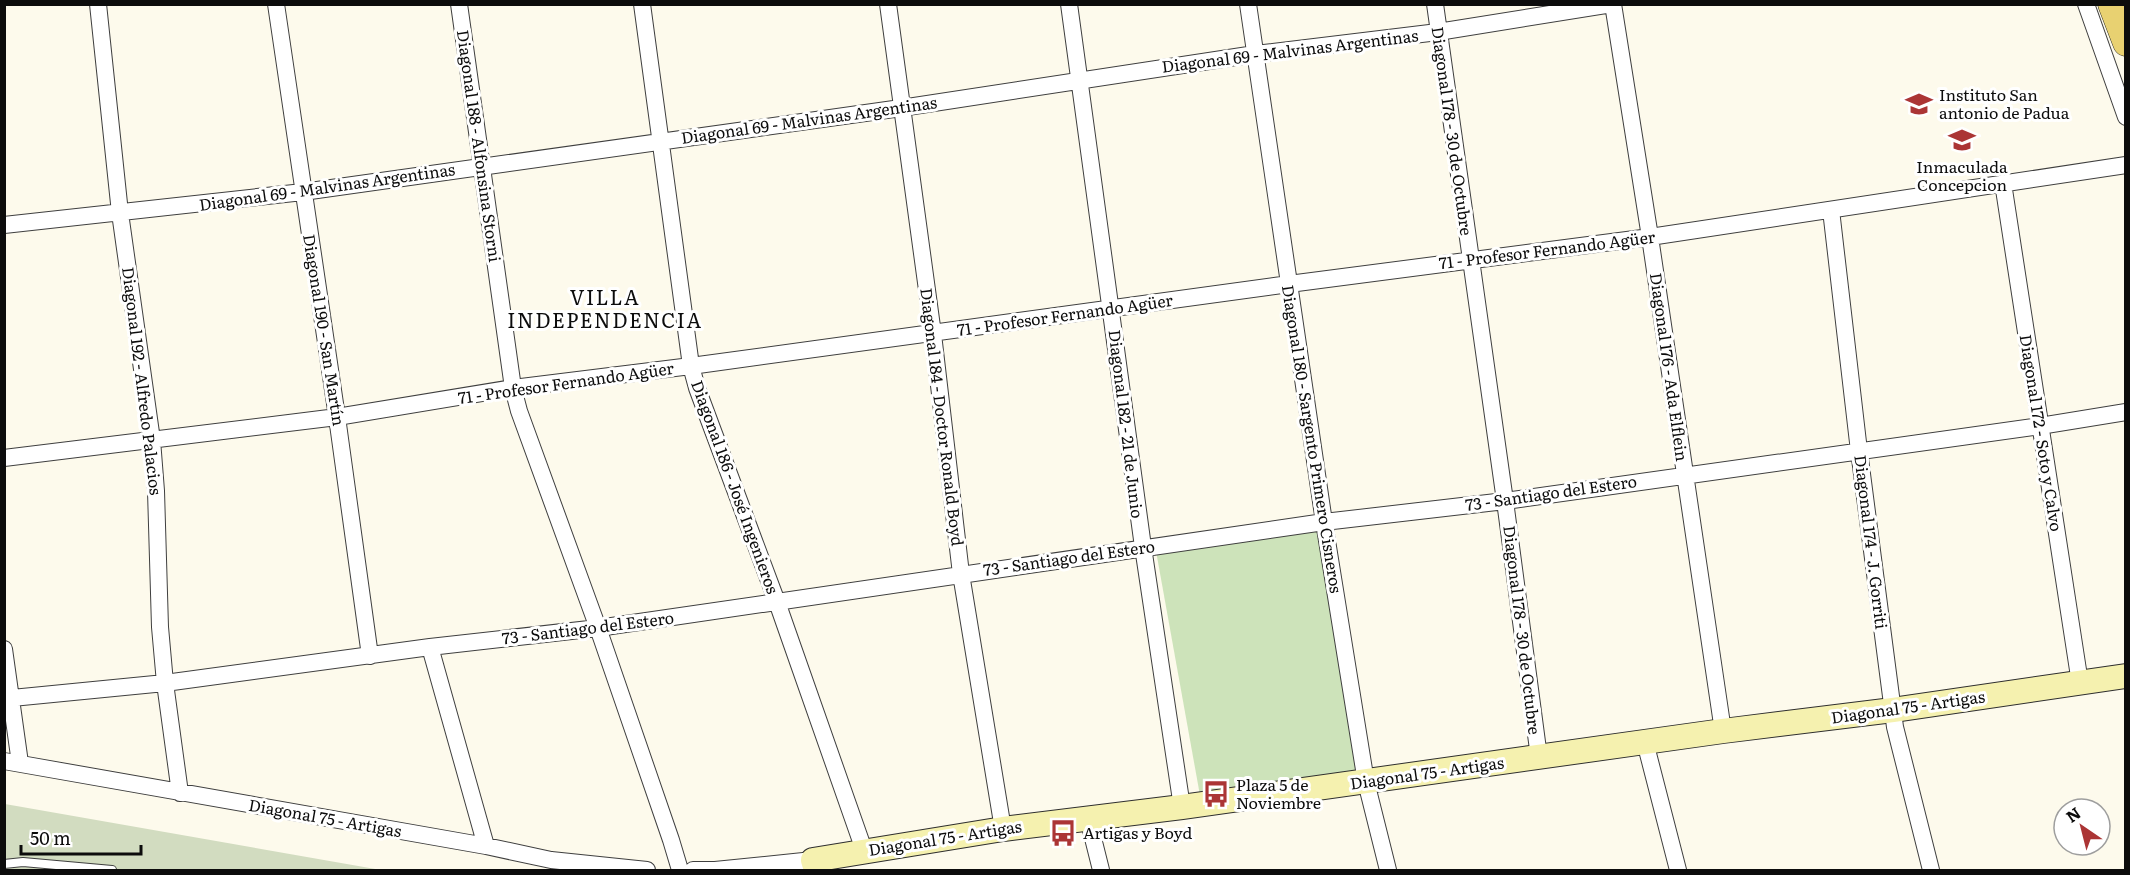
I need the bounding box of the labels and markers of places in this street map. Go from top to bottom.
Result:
place label: Instituto San antonio de Padua [1939,82,2070,124]
school or university icon: Instituto San antonio de Padua [1904,89,1934,119]
school or university icon: Inmaculada Concepcion [1947,125,1977,155]
place label: Inmaculada Concepcion [1916,154,2008,196]
place label: Plaza 5 de Noviembre [1236,772,1321,814]
bus stop icon: Plaza 5 de Noviembre [1201,779,1231,809]
bus stop icon: Artigas y Boyd [1048,818,1078,848]
place label: Artigas y Boyd [1083,820,1192,844]

